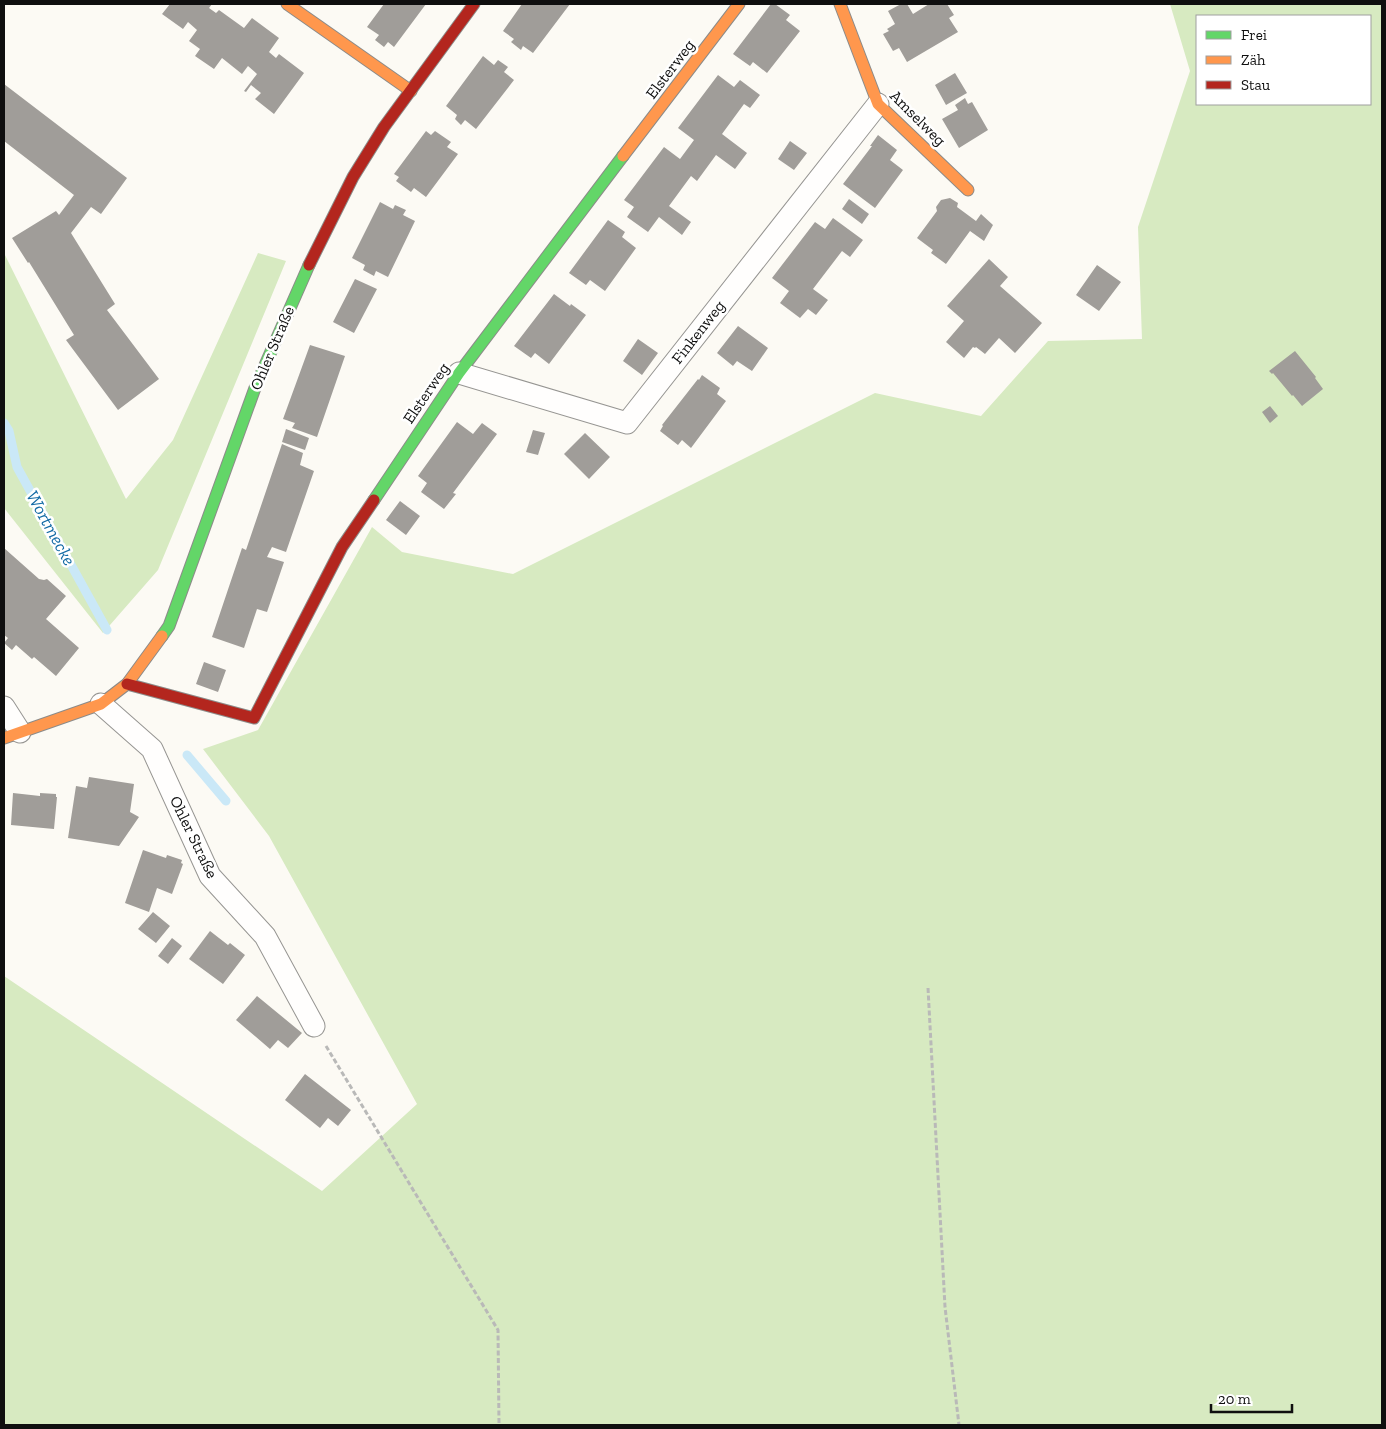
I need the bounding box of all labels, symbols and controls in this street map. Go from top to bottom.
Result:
legend [1196,15,1371,105]
text: Frei [1241,26,1267,44]
street label: Elsterweg [642,35,699,102]
text: Zäh [1241,51,1266,69]
text: Stau [1241,76,1271,94]
street label: Amselweg [886,86,950,150]
street label: Finkenweg [667,296,729,368]
street label: Ohler Straße [246,303,298,393]
street label: Elsterweg [399,359,453,427]
water label: Wortmecke [21,487,81,569]
street label: Ohler Straße [166,793,222,881]
scale bar [1211,1382,1292,1414]
text: 20 m [1218,1390,1251,1408]

